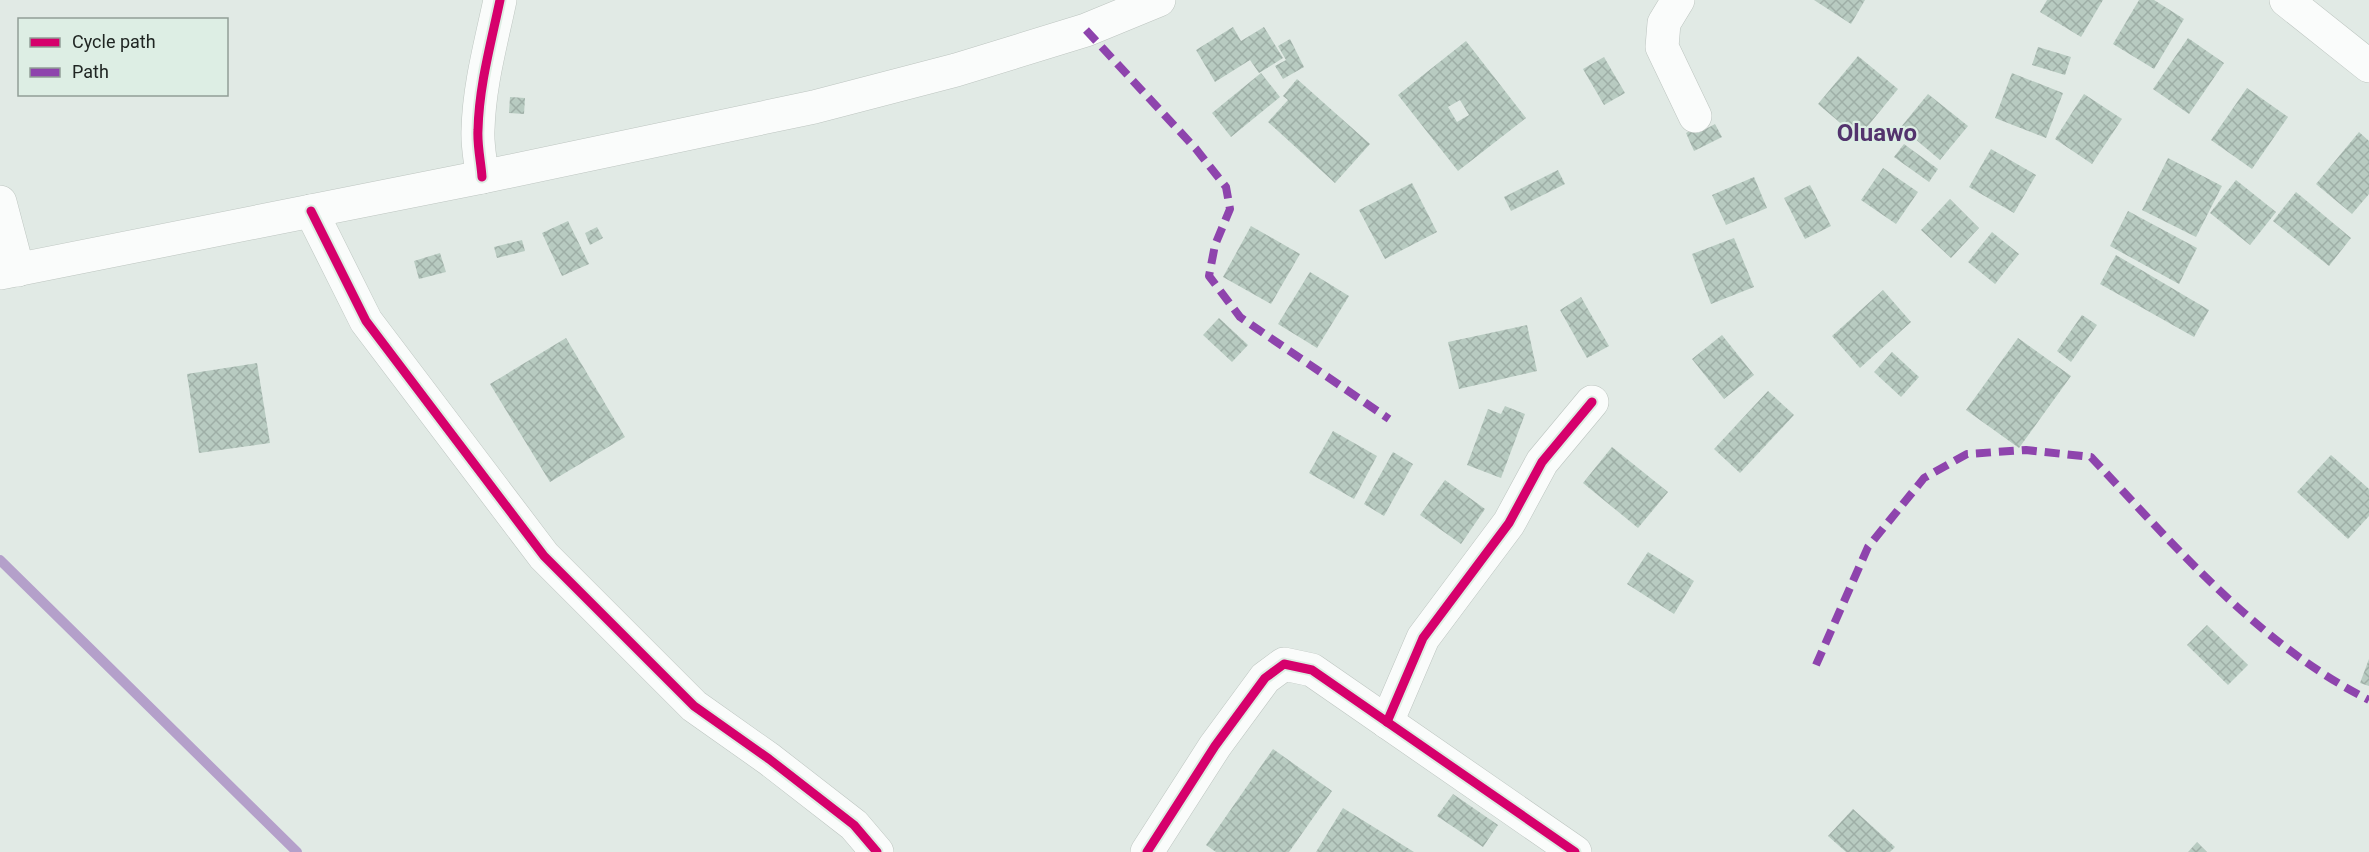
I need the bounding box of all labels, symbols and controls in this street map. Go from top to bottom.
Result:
legend [18,18,228,96]
text: Cycle path [72,31,156,52]
text: Path [72,61,109,82]
district label: Oluawo [1837,119,1917,147]

